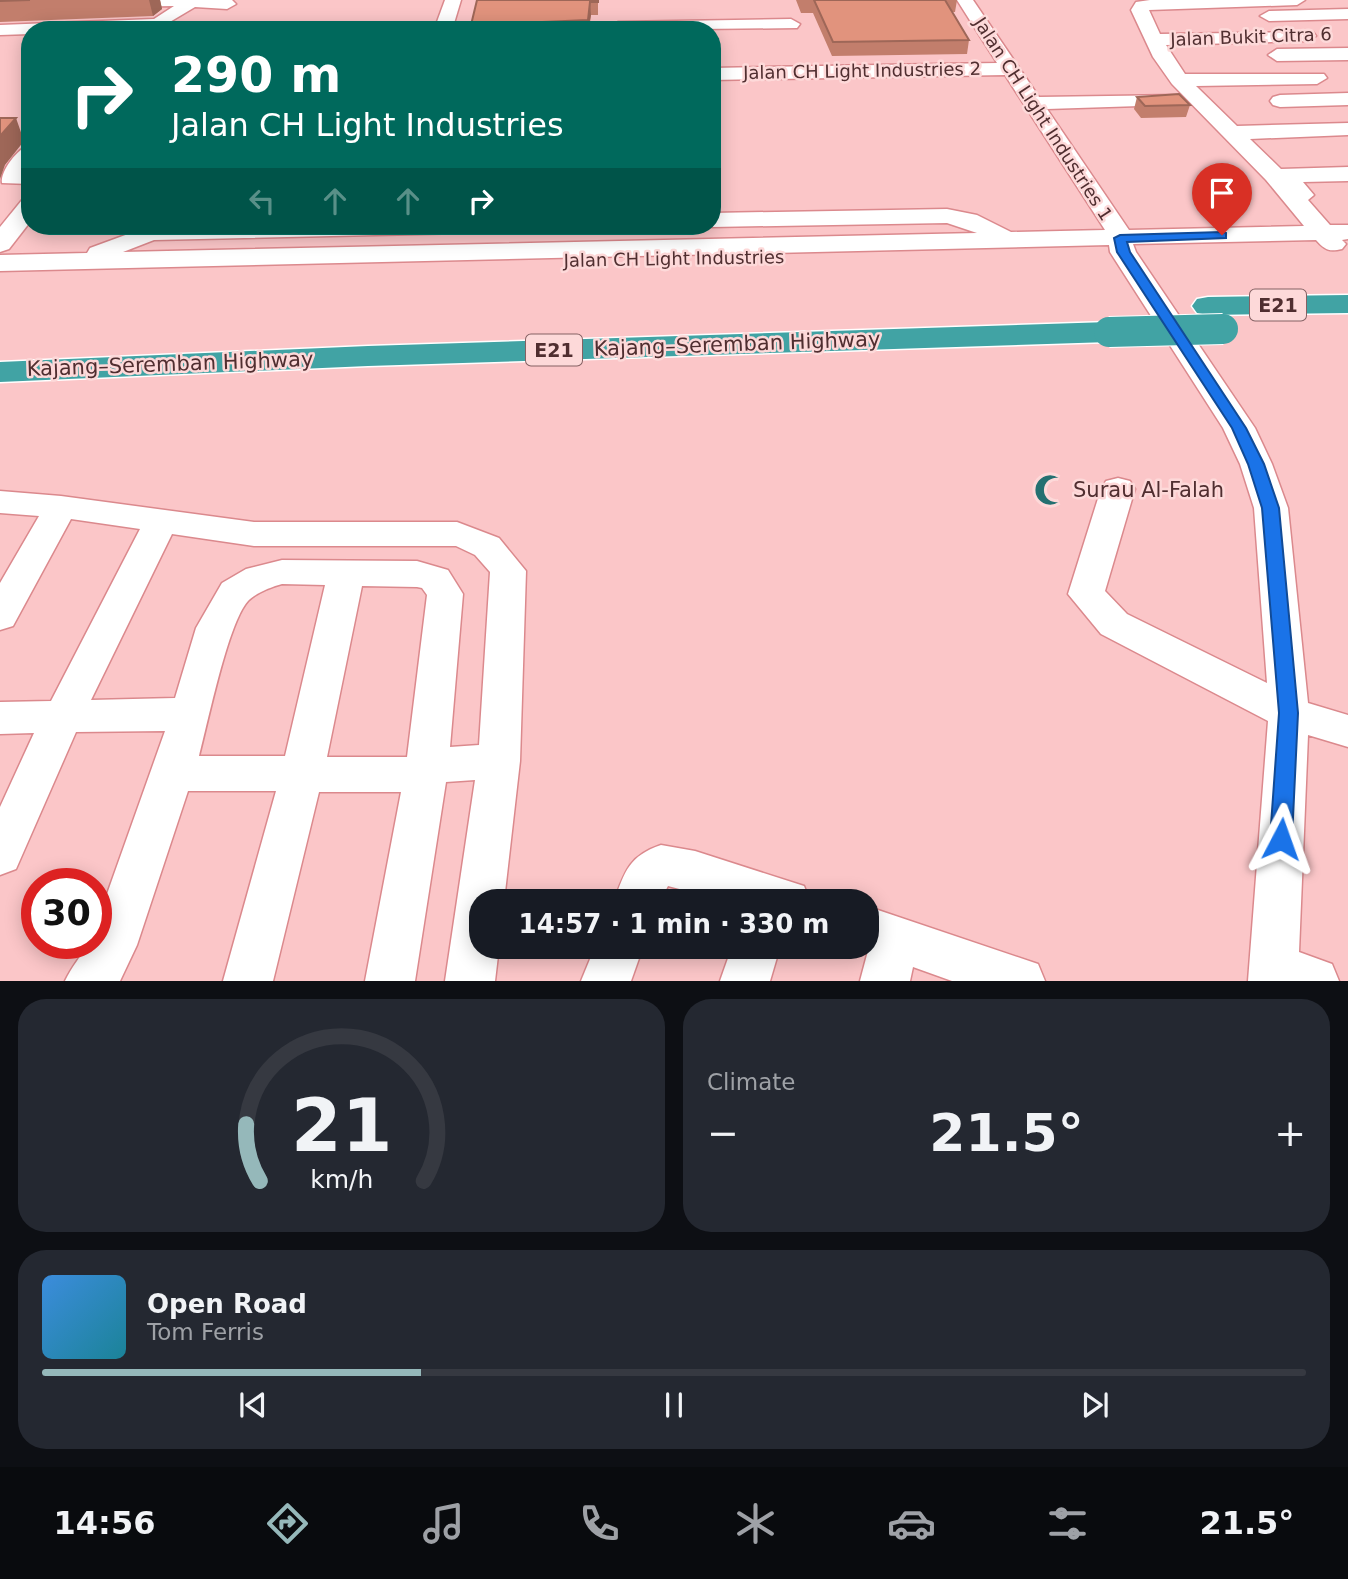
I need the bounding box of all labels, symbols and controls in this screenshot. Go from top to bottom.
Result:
street label: Jalan CH Light Industries 1 [969,12,1117,224]
street label: Jalan Bukit Citra 6 [1169,23,1332,50]
text: 290 m [171,47,341,104]
icon: right [56,49,147,140]
street label: Jalan CH Light Industries 2 [742,58,981,83]
text: Jalan CH Light Industries [171,106,564,144]
pin [1192,163,1252,235]
icon: arrive [1203,174,1241,212]
icon: left [243,182,281,220]
icon: ahead [316,182,354,220]
icon: ahead [389,182,427,220]
icon: right [462,182,500,220]
street label: Jalan CH Light Industries [562,246,785,271]
road number: E21 [1250,290,1306,320]
street label: Kajang–Seremban Highway [593,327,881,361]
road number: E21 [526,334,582,366]
street label: Kajang–Seremban Highway [26,347,314,381]
mosque icon: Surau Al-Falah [1033,473,1067,507]
place label: Surau Al-Falah [1073,478,1224,502]
position arrow [1244,802,1318,876]
speed limit sign: 30 [21,868,112,959]
text: 14:57 · 1 min · 330 m [519,909,829,939]
text: Climate [707,1069,796,1095]
text: 21 [291,1084,392,1169]
text: 21.5° [929,1103,1084,1163]
text: − [707,1111,739,1155]
text: + [1274,1111,1306,1155]
text: km/h [310,1165,373,1194]
text: Open Road [147,1289,307,1319]
text: Tom Ferris [147,1319,264,1345]
icon: previous [234,1386,272,1424]
icon: pause [655,1386,693,1424]
icon: next [1076,1386,1114,1424]
icon: directions [263,1499,312,1548]
icon: music [419,1499,468,1548]
icon: phone [575,1499,624,1548]
icon: climate [731,1499,780,1548]
icon: car [887,1499,936,1548]
icon: filters [1043,1499,1092,1548]
text: 14:56 [54,1504,155,1542]
text: 21.5° [1199,1504,1294,1542]

